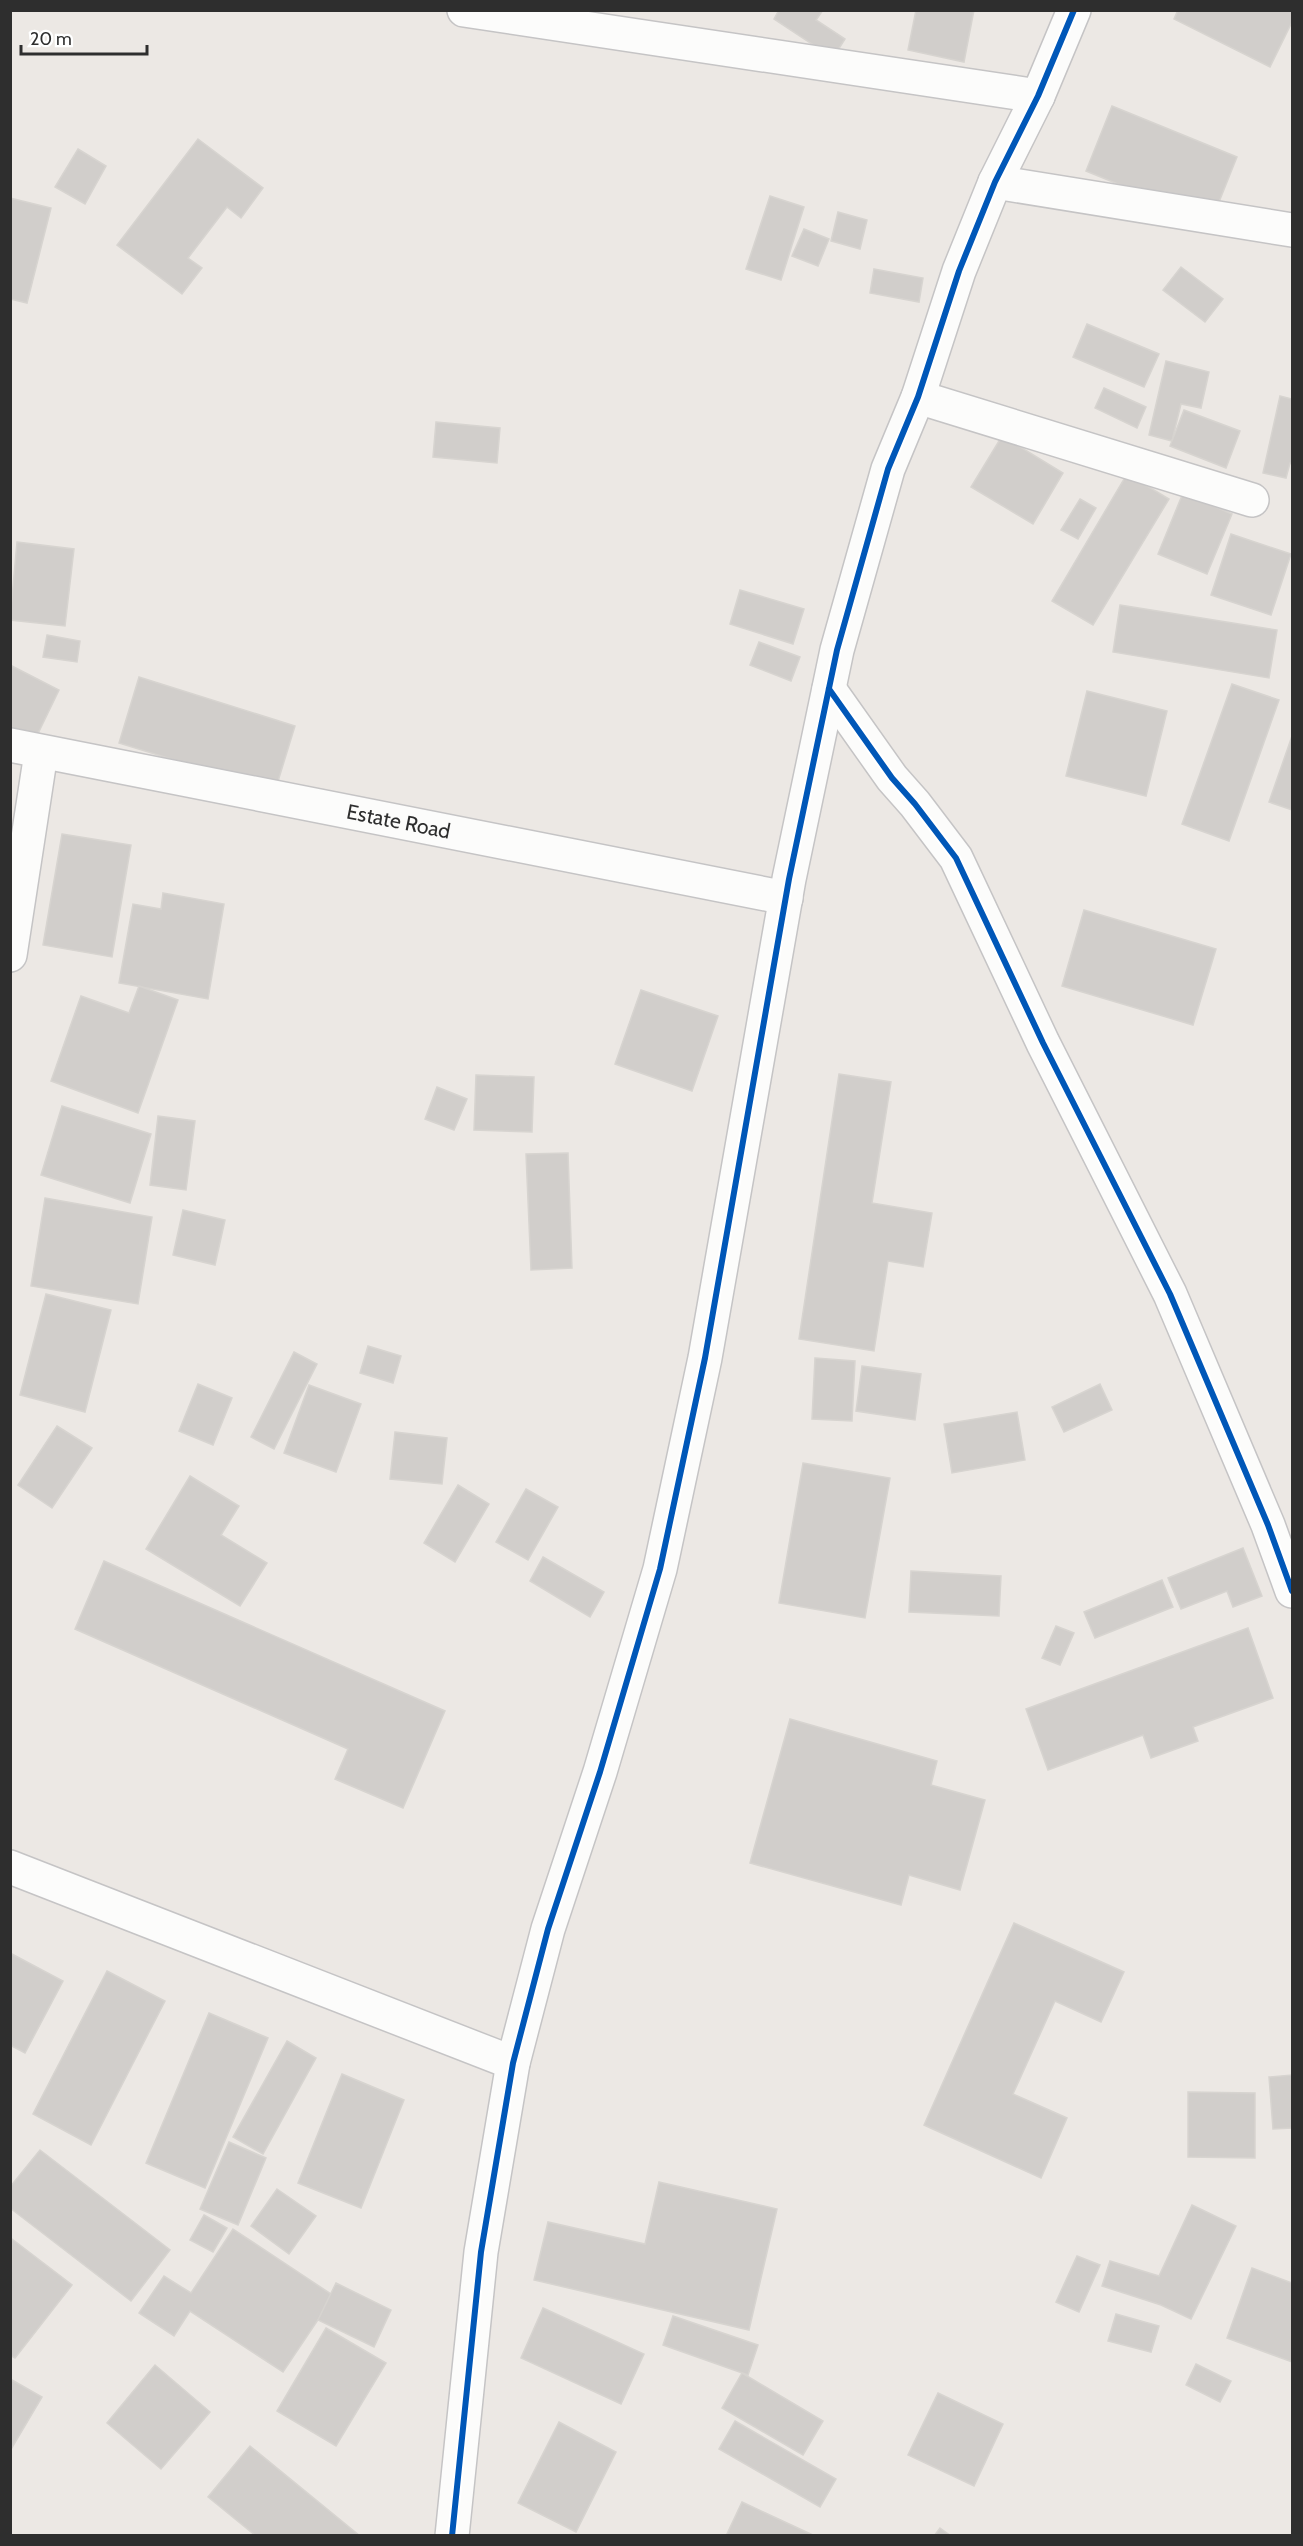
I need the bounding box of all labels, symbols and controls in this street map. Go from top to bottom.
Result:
scale bar [21,18,147,56]
text: 20 m [30,28,72,50]
street label: Estate Road [345,799,453,844]

